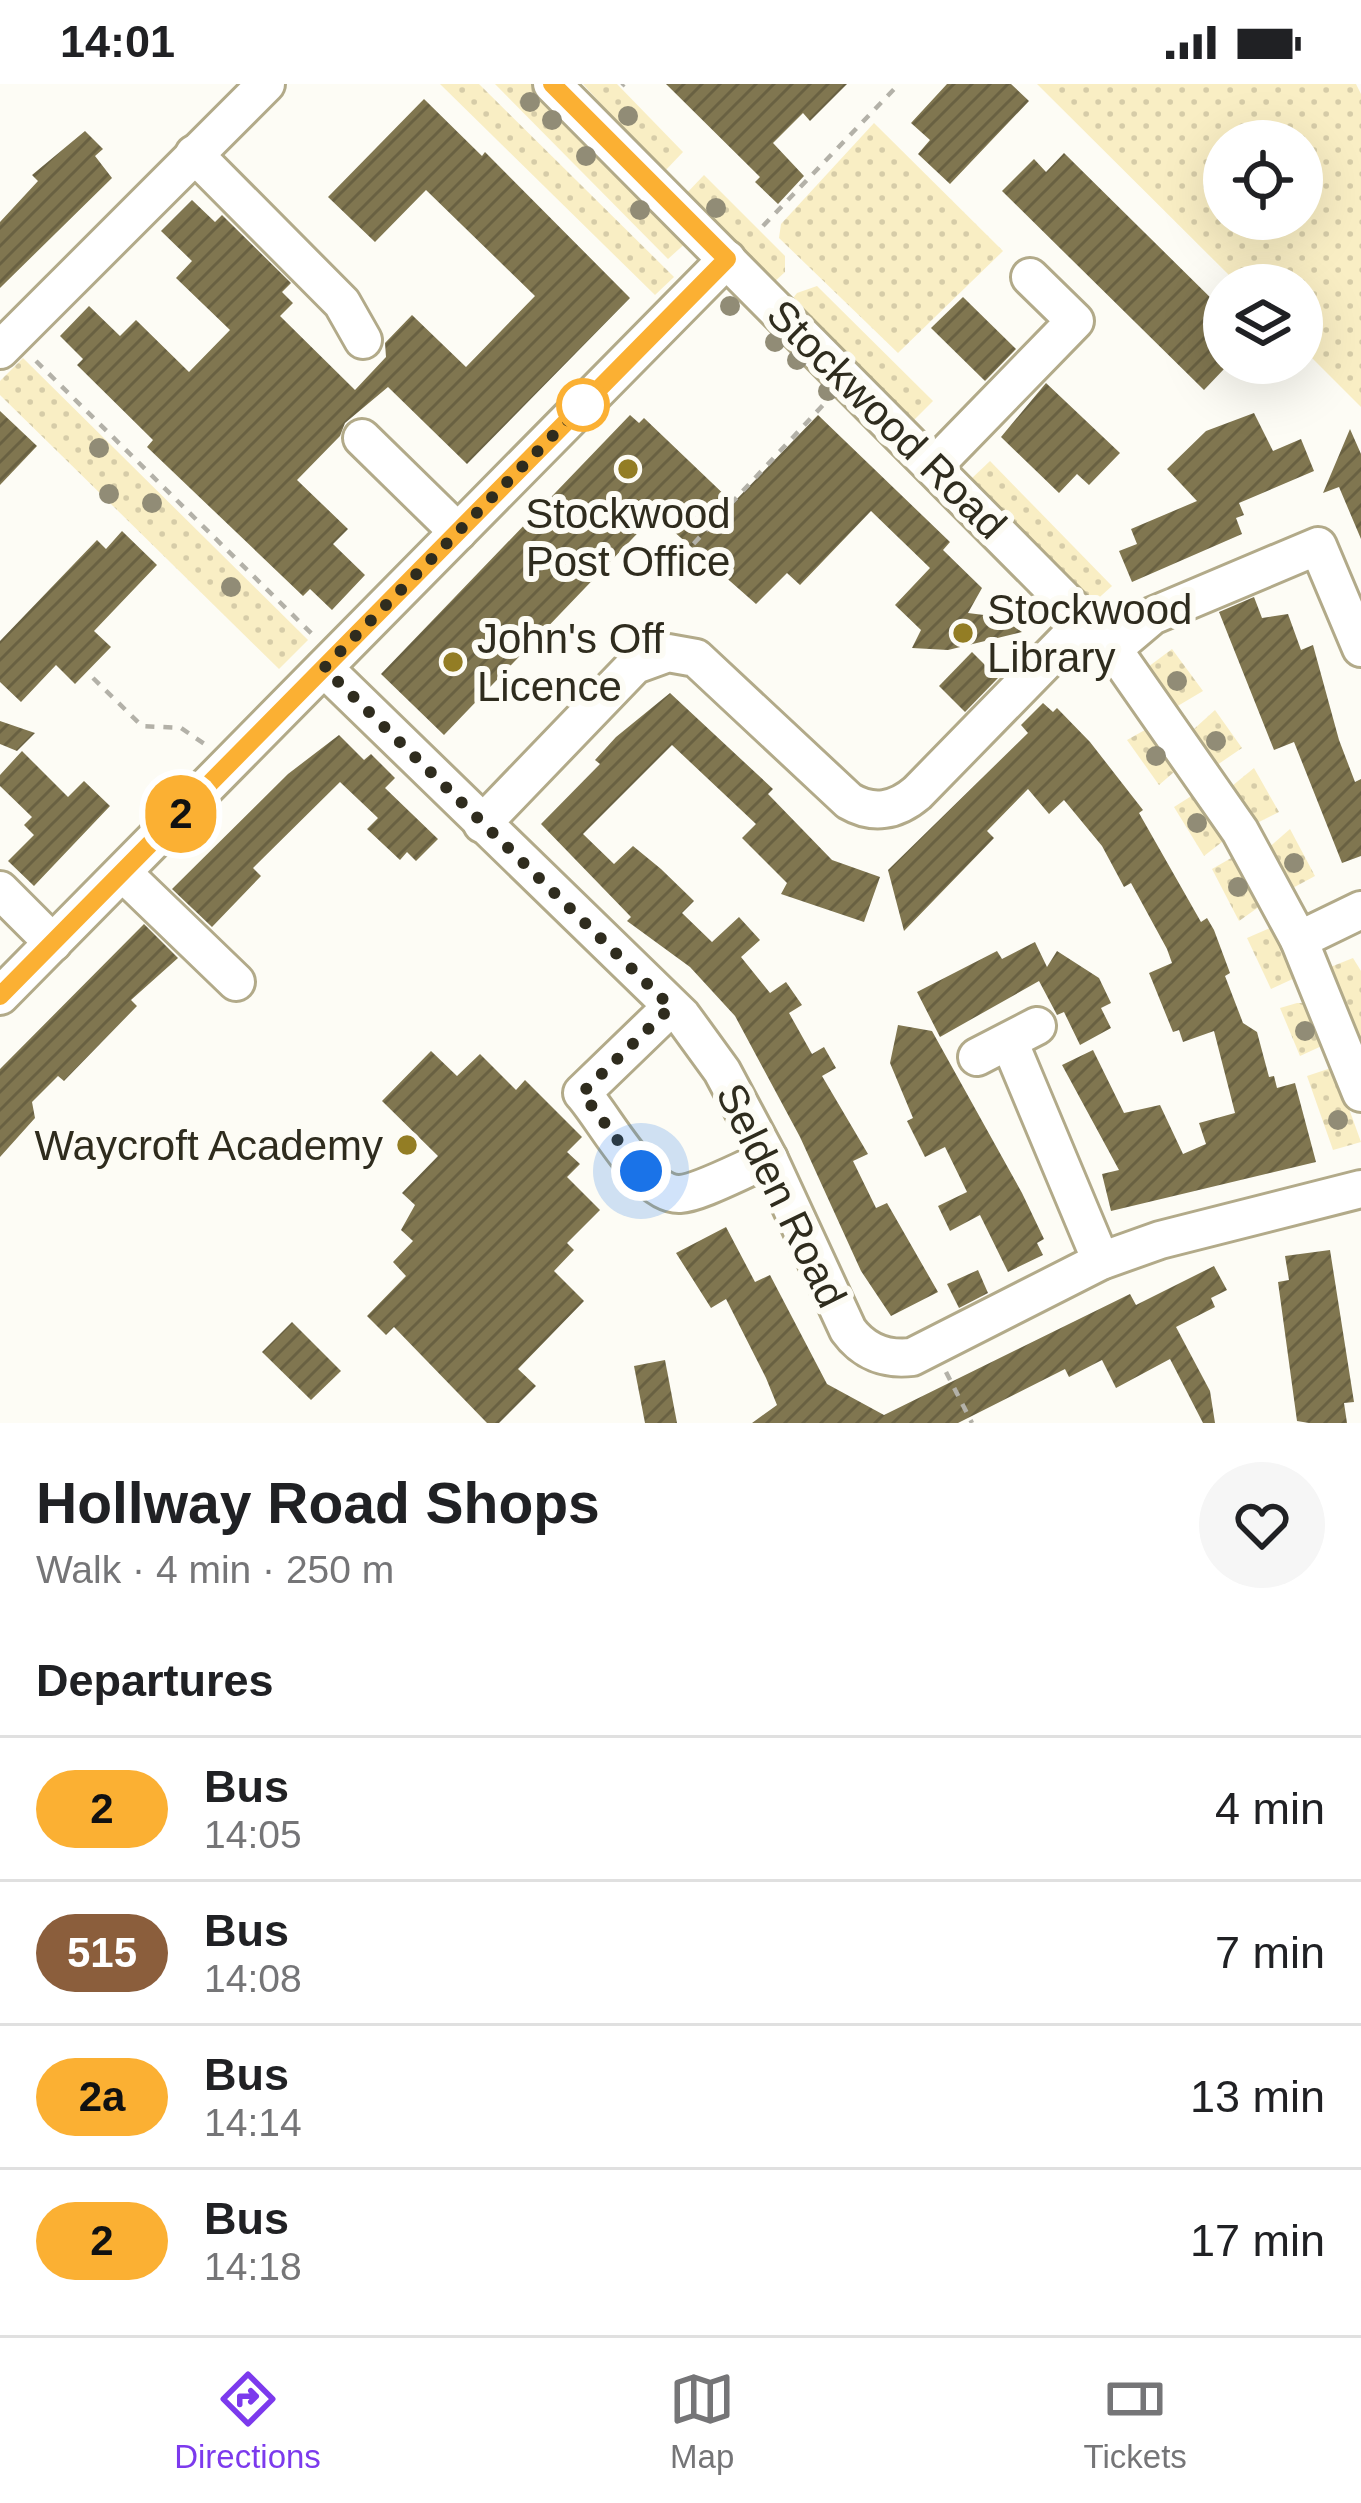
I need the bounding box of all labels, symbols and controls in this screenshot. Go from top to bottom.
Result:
text: 14:01 [60,16,175,67]
map controls [1203,120,1323,384]
button: locate [1203,120,1323,240]
button: layers [1203,264,1323,384]
street label: Stockwood Road [758,290,1016,548]
unlabelled marker [558,380,608,430]
marker: Stockwood Post Office [615,456,641,482]
place label: Stockwood Post Office [525,490,731,585]
place label: Stockwood Library [987,586,1192,681]
place label: John's Off Licence [477,615,664,710]
marker: Stockwood Library [950,620,976,646]
marker: John's Off Licence [440,649,466,675]
line badge: 2 [142,775,220,853]
text: 2 [169,790,193,837]
street label: Selden Road [707,1076,856,1315]
place label: Waycroft Academy [34,1122,383,1169]
marker: Waycroft Academy [394,1132,420,1158]
your location [611,1141,671,1201]
button: heart [1199,1462,1325,1588]
text: Hollway Road Shops [36,1471,600,1535]
text: Walk · 4 min · 250 m [36,1548,394,1591]
text: Departures [36,1655,274,1706]
text: Bus [204,1761,289,1812]
text: 4 min [1215,1783,1325,1834]
text: 2 [90,1785,114,1832]
text: 14:05 [204,1813,302,1856]
text: Bus [204,1905,289,1956]
text: 7 min [1215,1927,1325,1978]
text: 515 [67,1929,137,1976]
text: 14:08 [204,1957,302,2000]
text: Bus [204,2049,289,2100]
text: 13 min [1190,2071,1325,2122]
text: 2a [79,2073,125,2120]
text: 14:14 [204,2101,302,2144]
text: Bus [204,2193,289,2244]
text: 17 min [1190,2215,1325,2266]
text: 2 [90,2217,114,2264]
text: 14:18 [204,2245,302,2288]
tab: Directions [174,2366,321,2476]
tab: Map [669,2366,735,2476]
tab: Tickets [1084,2366,1187,2476]

